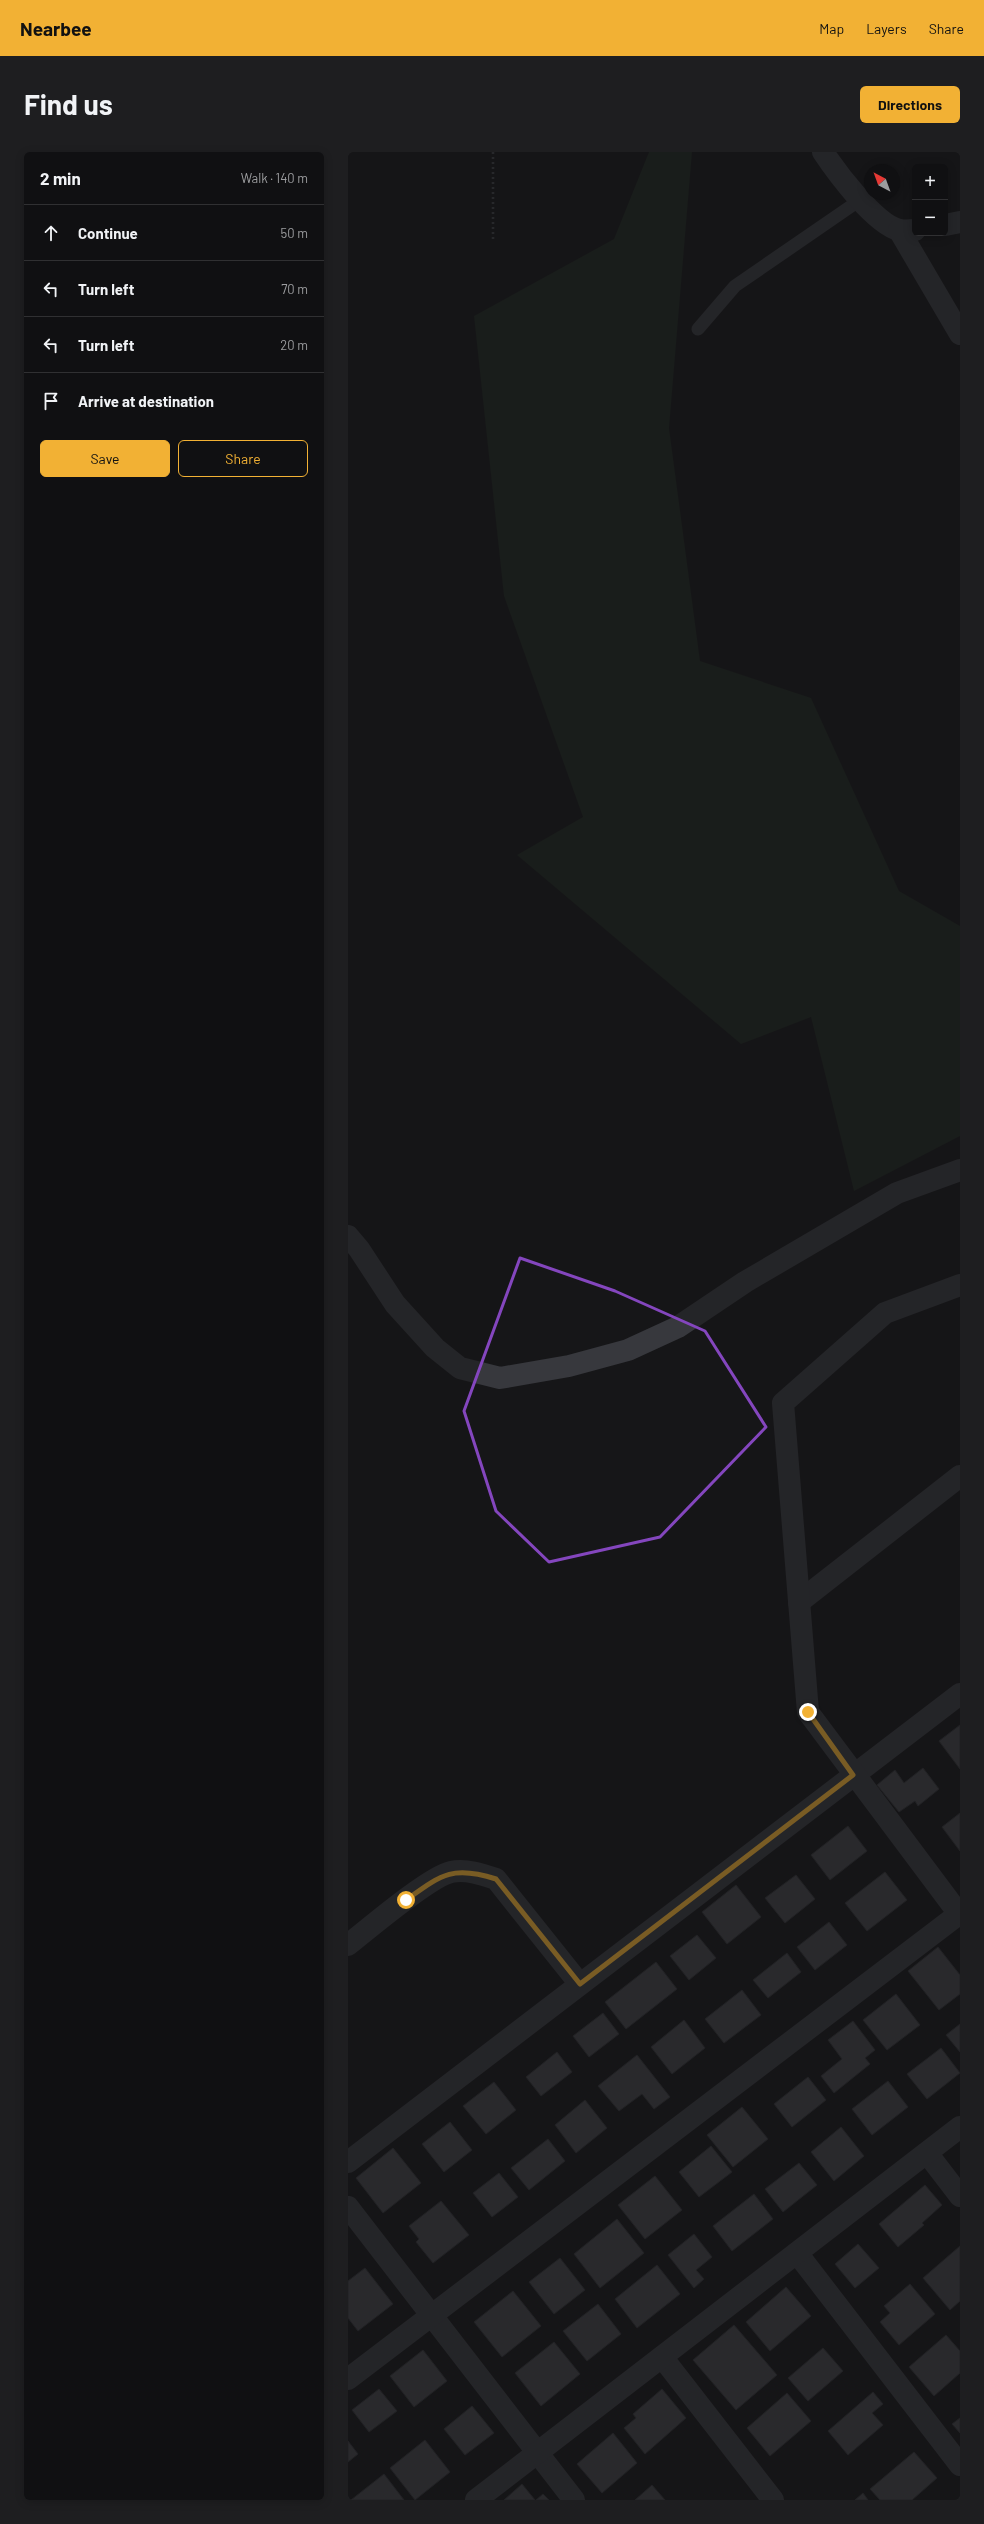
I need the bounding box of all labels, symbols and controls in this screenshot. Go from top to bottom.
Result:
text: Nearbee [20,17,92,40]
text: Map [819,20,844,37]
text: Layers [866,20,907,37]
text: Share [929,20,964,37]
button: Directions [860,86,960,123]
text: Find us [24,87,113,121]
north arrow [864,164,900,200]
map controls [912,164,948,236]
button: + [912,164,948,200]
text: 2 min [40,168,81,188]
text: Walk · 140 m [241,170,308,186]
button: − [912,200,948,236]
icon: ahead [40,222,62,244]
text: Continue [78,224,138,242]
text: 50 m [281,225,308,241]
icon: left [40,278,62,300]
text: Turn left [78,280,134,298]
text: 70 m [281,281,308,297]
icon: left [40,334,62,356]
text: Turn left [78,336,134,354]
text: 20 m [280,337,308,353]
icon: arrive [40,390,62,412]
text: Arrive at destination [78,392,214,410]
button: Save [40,440,170,477]
button: Share [178,440,308,477]
route end [799,1703,817,1721]
route start [397,1891,415,1909]

